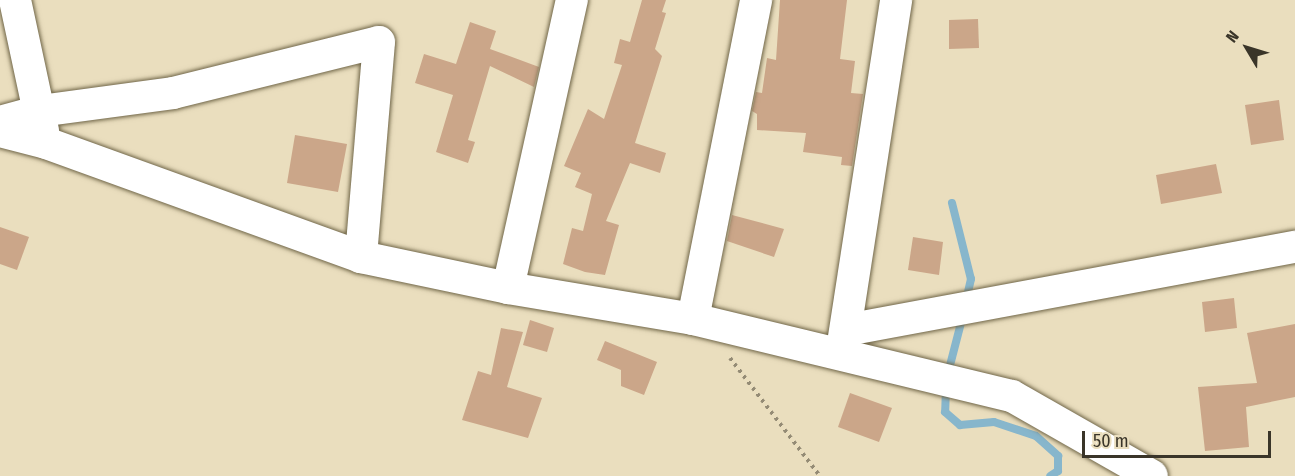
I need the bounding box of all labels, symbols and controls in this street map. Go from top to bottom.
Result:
north arrow [1217,18,1277,78]
text: N [1222,27,1243,46]
scale bar [1085,419,1274,457]
text: 50 m [1093,430,1129,452]

